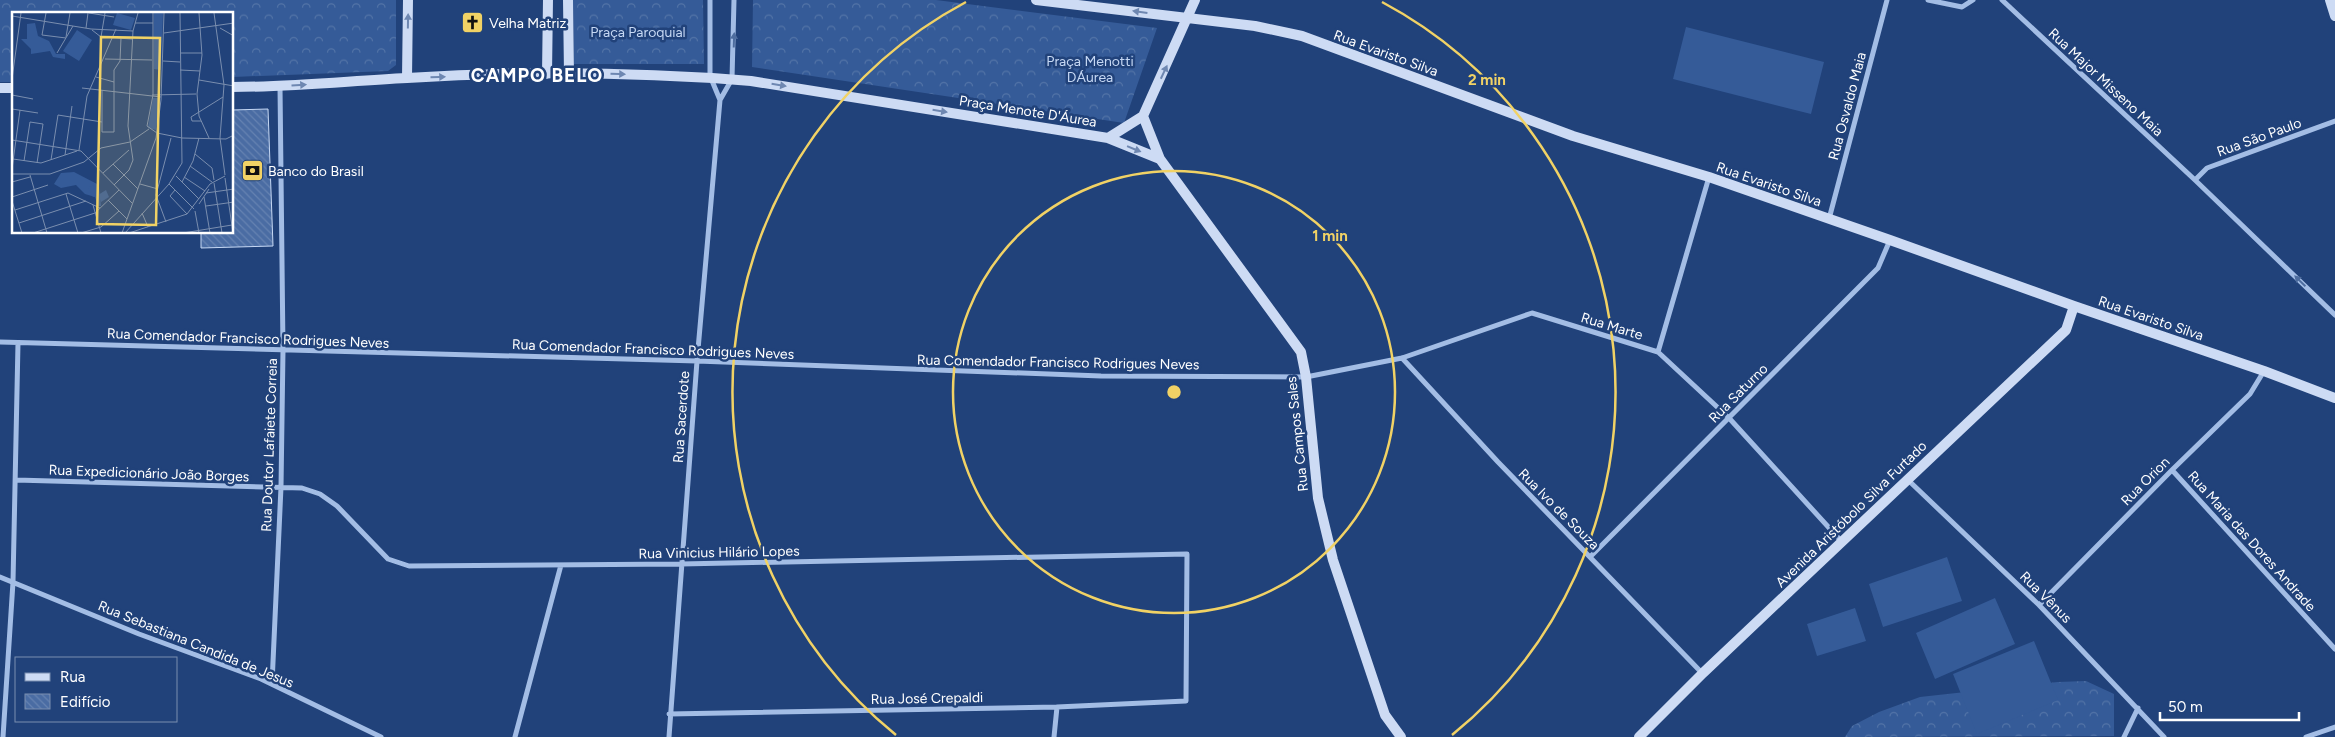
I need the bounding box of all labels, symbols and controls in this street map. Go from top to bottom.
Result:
one-way arrow [1132,8,1148,16]
church icon: Velha Matriz [461,11,485,35]
inset map [12,12,234,234]
one-way arrow [404,13,412,29]
place label: Velha Matriz [489,15,567,32]
park label: Praça Paroquial [590,24,686,41]
street label: Rua Major Misseno Maia [2045,25,2167,140]
street label: Rua Evaristo Silva [1331,27,1441,80]
one-way arrow [730,31,738,47]
street label: Rua Osvaldo Maia [1825,50,1870,162]
park label: Praça Menotti DÁurea [1046,53,1134,86]
district label: CAMPO BELO [471,64,603,87]
one-way arrow [1160,65,1168,79]
one-way arrow [610,71,626,79]
text: 2 min [1468,71,1506,89]
one-way arrow [430,73,446,81]
one-way arrow [291,81,307,89]
one-way arrow [772,82,788,90]
street label: Praça Menote D'Áurea [958,92,1098,131]
one-way arrow [932,107,948,115]
street label: Rua São Paulo [2215,114,2304,161]
one-way arrow [1127,145,1142,153]
street label: Rua Evaristo Silva [1714,158,1824,210]
bank icon: Banco do Brasil [240,159,264,183]
place label: Banco do Brasil [268,163,364,180]
text: 1 min [1312,227,1348,245]
one-way arrow [2294,275,2306,287]
street label: Rua Evaristo Silva [2096,292,2206,344]
street label: Rua Marte [1579,309,1645,344]
street label: Rua Comendador Francisco Rodrigues Neves [106,325,389,352]
street label: Rua Comendador Francisco Rodrigues Neves [511,336,794,363]
street label: Rua Comendador Francisco Rodrigues Neves [917,352,1199,373]
street label: Rua Doutor Lafaiete Correia [258,358,281,532]
street label: Rua Saturno [1705,360,1771,426]
street label: Rua Sacerdote [670,370,693,464]
street label: Rua Campos Sales [1283,376,1312,492]
centre of rings [1165,383,1183,401]
street label: Avenida Aristóbolo Silva Furtado [1772,438,1931,591]
street label: Rua Orion [2117,453,2173,509]
street label: Rua Expedicionário João Borges [48,462,250,485]
street label: Rua Ivo de Souza [1515,465,1603,553]
street label: Rua Maria das Dores Andrade [2184,468,2320,615]
street label: Rua Vinicius Hilário Lopes [638,543,800,562]
street label: Rua Vênus [2016,568,2075,627]
street label: Rua Sebastiana Candida de Jesus [95,597,296,692]
legend [15,657,178,722]
text: Rua [60,668,85,686]
street label: Rua José Crepaldi [871,689,983,708]
scale bar [2160,690,2299,722]
text: Edifício [60,693,111,711]
text: 50 m [2168,698,2203,716]

